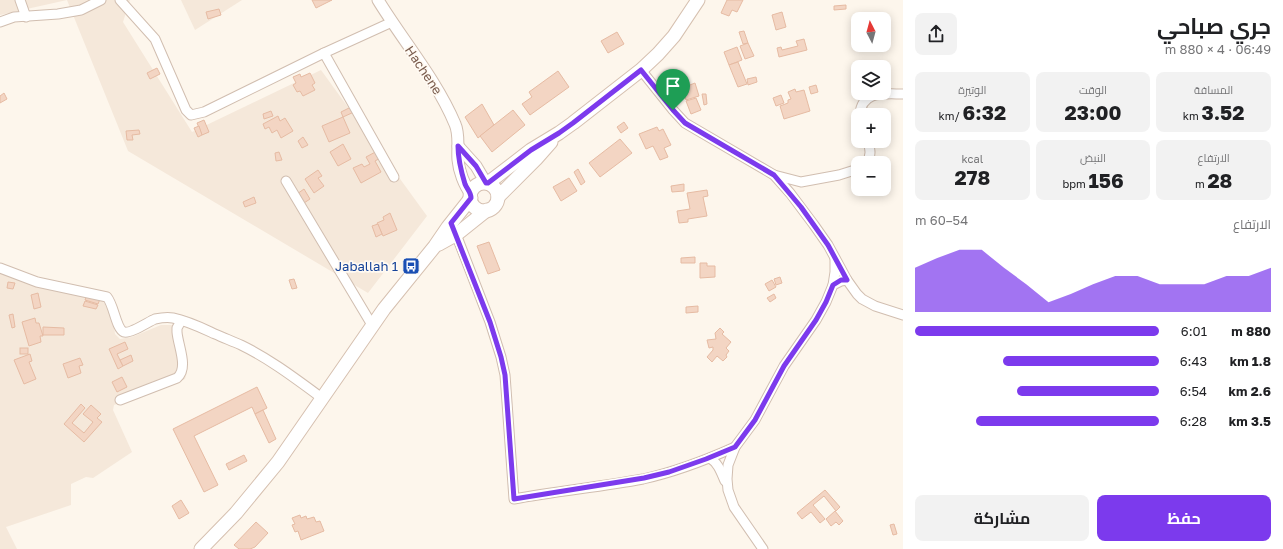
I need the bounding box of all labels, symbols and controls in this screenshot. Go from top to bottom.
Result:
north arrow [851,12,891,52]
map controls [851,12,891,196]
text: جري صباحي [1157,12,1271,39]
button: share [915,13,957,55]
text: 06:49 · 4 × 880 m [1165,41,1271,57]
street label: Hachene [402,43,446,97]
button: layers [851,60,891,100]
pin [656,69,690,110]
icon: arrive [662,75,684,97]
text: الوتيرة [958,83,986,96]
text: الوقت [1079,83,1107,96]
text: المسافة [1194,83,1233,96]
text: 6:32 [963,100,1006,124]
text: 23:00 [1065,100,1121,124]
text: 3.52 [1202,100,1245,124]
button: + [851,108,891,148]
text: /km [939,109,963,122]
text: km [1183,109,1202,122]
text: النبض [1080,151,1106,164]
text: الارتفاع [1198,151,1230,164]
text: kcal [961,152,983,165]
button: − [851,156,891,196]
text: 278 [954,165,990,189]
text: 156 [1088,168,1124,192]
text: 28 [1207,168,1232,192]
text: bpm [1062,177,1088,190]
text: m [1195,177,1207,190]
text: 54–60 m [915,212,968,228]
text: الارتفاع [1233,216,1271,232]
bus stop icon: Jaballah 1 [401,256,421,276]
place label: Jaballah 1 [335,258,398,274]
text: 6:01 [1181,323,1207,339]
text: 880 m [1231,323,1271,339]
text: 6:43 [1180,353,1207,369]
text: 1.8 km [1230,353,1271,369]
text: 6:54 [1180,383,1207,399]
text: 2.6 km [1228,383,1271,399]
text: 6:28 [1180,413,1207,429]
text: 3.5 km [1229,413,1271,429]
button: مشاركة [915,495,1089,541]
button: حفظ [1097,495,1271,541]

